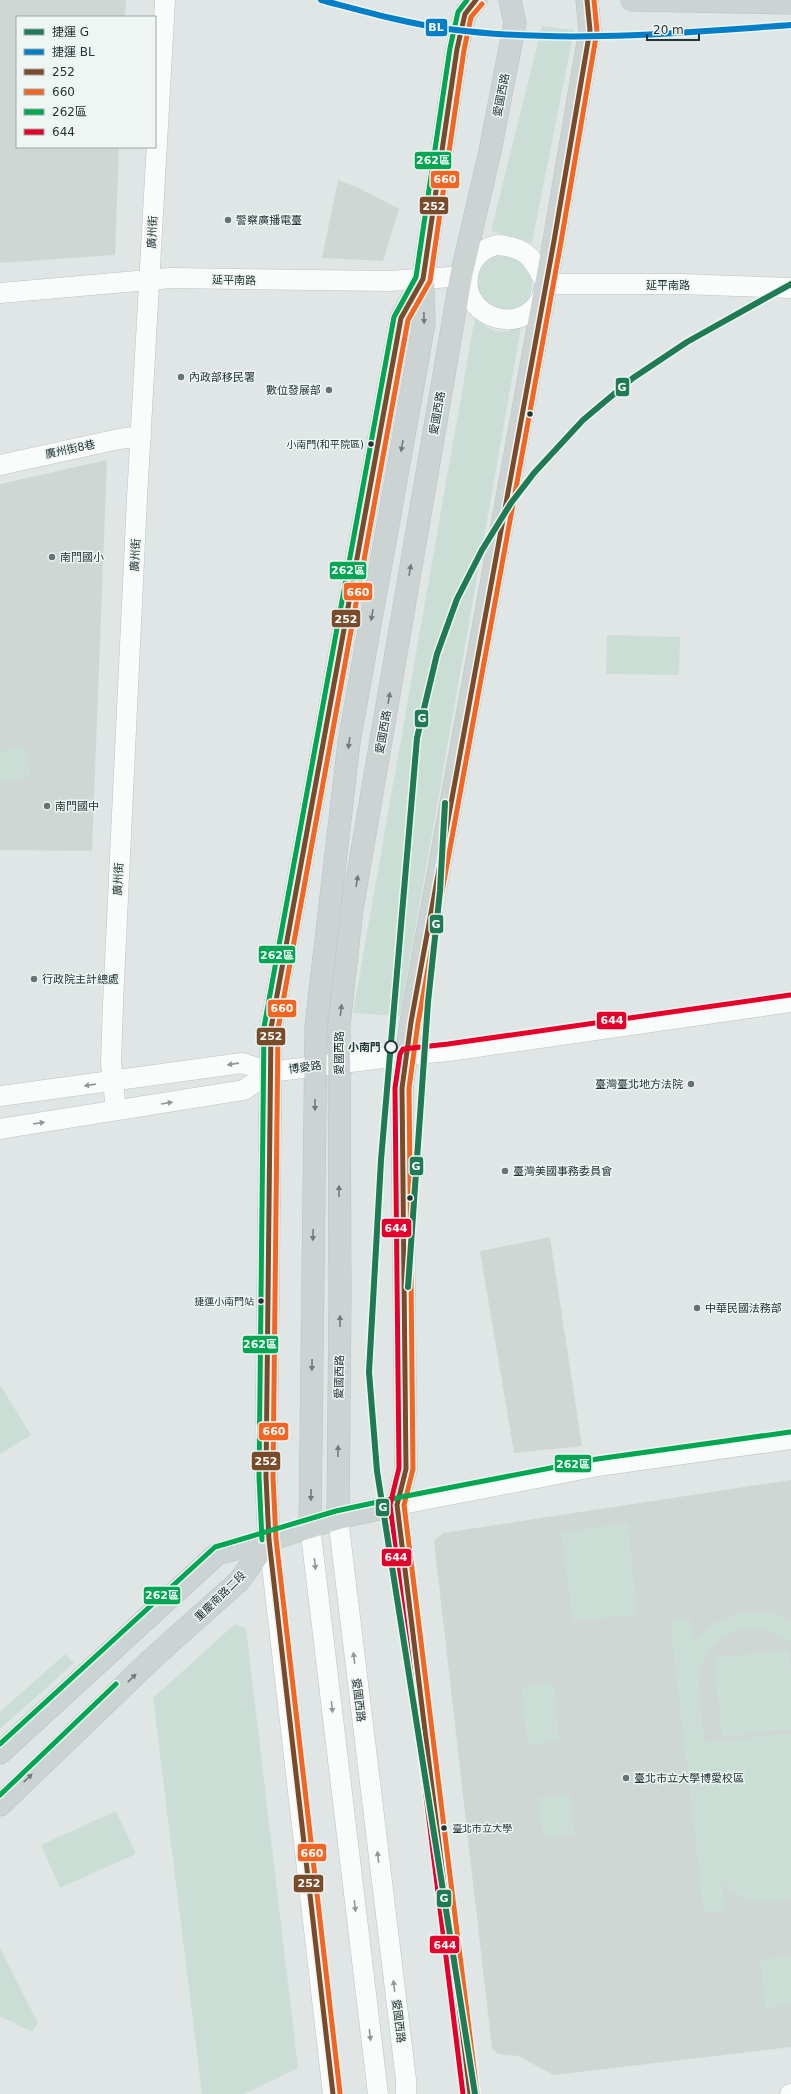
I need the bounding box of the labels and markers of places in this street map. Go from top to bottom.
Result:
place label: 警察廣播電臺 [236,214,302,227]
marker: 警察廣播電臺 [223,215,233,225]
place label: 內政部移民署 [189,371,255,384]
marker: 內政部移民署 [176,372,186,382]
place label: 數位發展部 [266,384,321,397]
marker: 數位發展部 [324,385,334,395]
unlabelled marker [525,409,535,419]
place label: 小南門(和平院區) [286,439,364,450]
marker: 小南門(和平院區) [366,439,376,449]
place label: 南門國小 [60,551,104,564]
marker: 南門國小 [47,552,57,562]
place label: 南門國中 [55,800,99,813]
marker: 南門國中 [42,801,52,811]
place label: 行政院主計總處 [42,973,119,986]
marker: 行政院主計總處 [29,974,39,984]
marker: 小南門 [384,1040,398,1054]
place label: 小南門 [348,1041,381,1054]
place label: 臺灣臺北地方法院 [595,1078,683,1091]
marker: 臺灣臺北地方法院 [686,1079,696,1089]
place label: 臺灣美國事務委員會 [513,1165,612,1178]
marker: 臺灣美國事務委員會 [500,1166,510,1176]
unlabelled marker [405,1193,415,1203]
place label: 捷運小南門站 [194,1296,254,1307]
marker: 捷運小南門站 [256,1296,266,1306]
place label: 中華民國法務部 [705,1302,782,1315]
marker: 中華民國法務部 [692,1303,702,1313]
place label: 臺北市立大學博愛校區 [634,1772,744,1785]
marker: 臺北市立大學博愛校區 [621,1773,631,1783]
marker: 臺北市立大學 [439,1823,449,1833]
place label: 臺北市立大學 [452,1823,512,1834]

